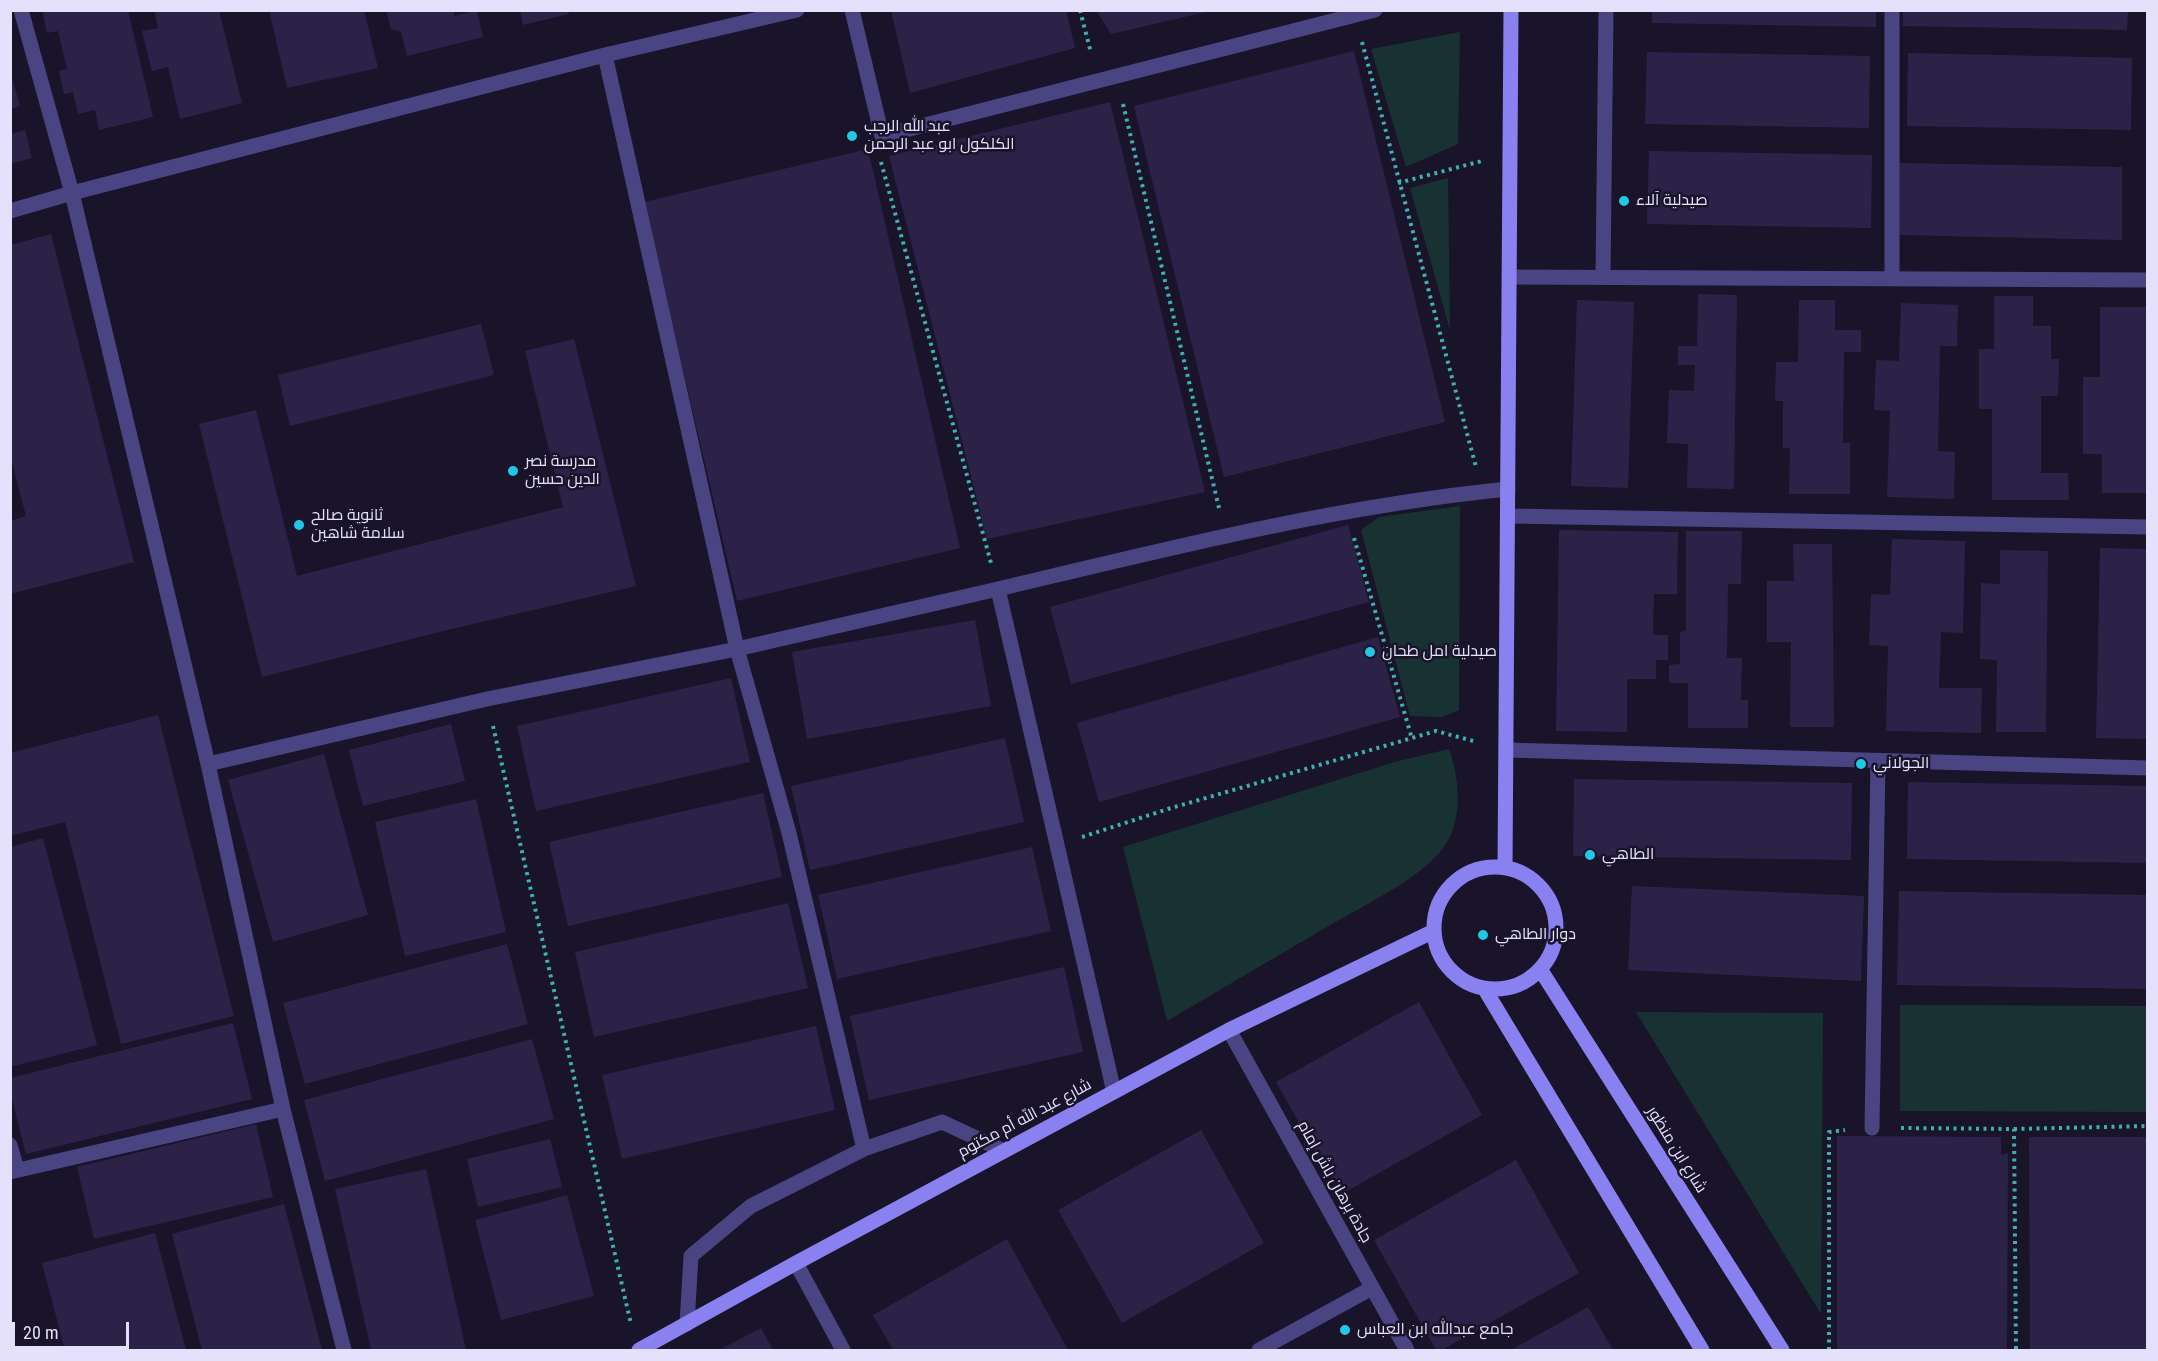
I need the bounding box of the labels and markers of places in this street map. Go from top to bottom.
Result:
place label: عبد الله الرجب الكلكول ابو عبد الرحمن [864,117,1015,155]
marker: عبد الله الرجب الكلكول ابو عبد الرحمن [845,129,859,143]
place label: صيدلية آلاء [1636,191,1708,211]
marker: صيدلية آلاء [1617,194,1631,208]
place label: مدرسة نصر الدين حسين [525,452,600,490]
marker: مدرسة نصر الدين حسين [506,464,520,478]
place label: ثانوية صالح سلامة شاهين [311,506,405,544]
marker: ثانوية صالح سلامة شاهين [292,518,306,532]
place label: صيدلية امل طحان [1382,642,1497,662]
marker: صيدلية امل طحان [1363,645,1377,659]
place label: الجولاني [1873,754,1929,774]
marker: الجولاني [1854,757,1868,771]
place label: الطاهي [1602,845,1654,865]
marker: الطاهي [1583,848,1597,862]
place label: دوار الطاهي [1495,925,1576,945]
marker: دوار الطاهي [1476,928,1490,942]
place label: جامع عبدالله ابن العباس [1357,1320,1513,1340]
marker: جامع عبدالله ابن العباس [1338,1323,1352,1337]

